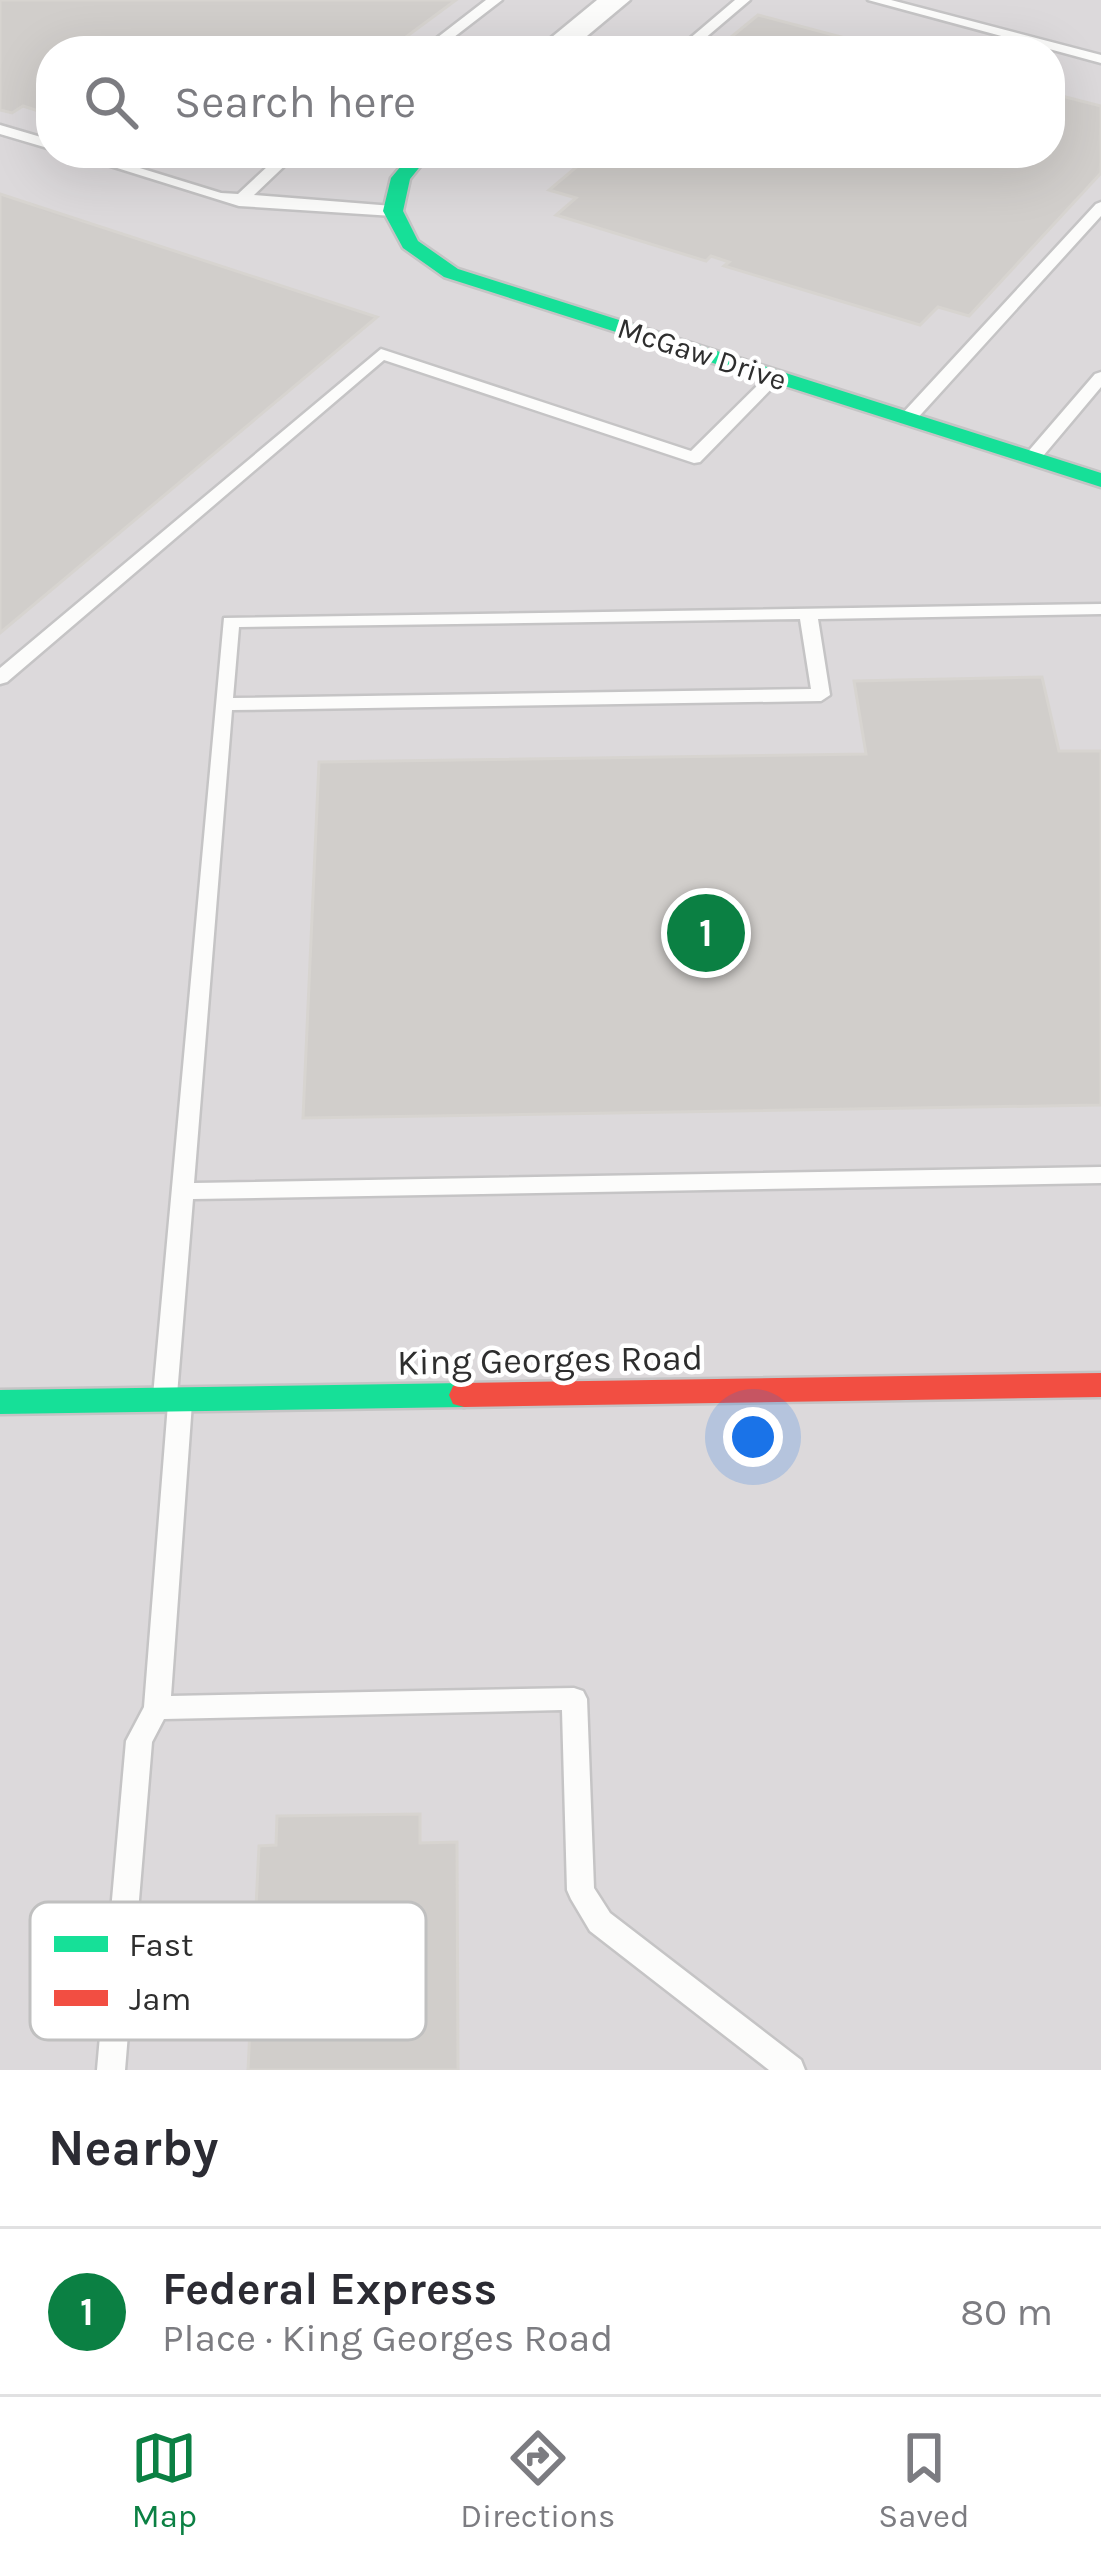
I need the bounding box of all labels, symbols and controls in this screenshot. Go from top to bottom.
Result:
search box [36,36,1065,168]
icon: search [78,69,144,135]
text: Search here [174,76,416,128]
street label: McGaw Drive [613,310,791,398]
pin: 1 [667,888,745,978]
street label: King Georges Road [397,1336,703,1384]
your location [723,1407,783,1467]
legend [30,1902,426,2040]
text: Fast [129,1926,193,1964]
text: Jam [129,1980,191,2018]
text: Nearby [48,2118,218,2178]
text: Federal Express [162,2263,497,2315]
text: 1 [80,2289,94,2335]
text: 80 m [960,2289,1053,2335]
text: Place · King Georges Road [162,2315,613,2361]
tab: Map [131,2425,197,2535]
tab: Directions [460,2425,615,2535]
tab: Saved [878,2425,970,2535]

